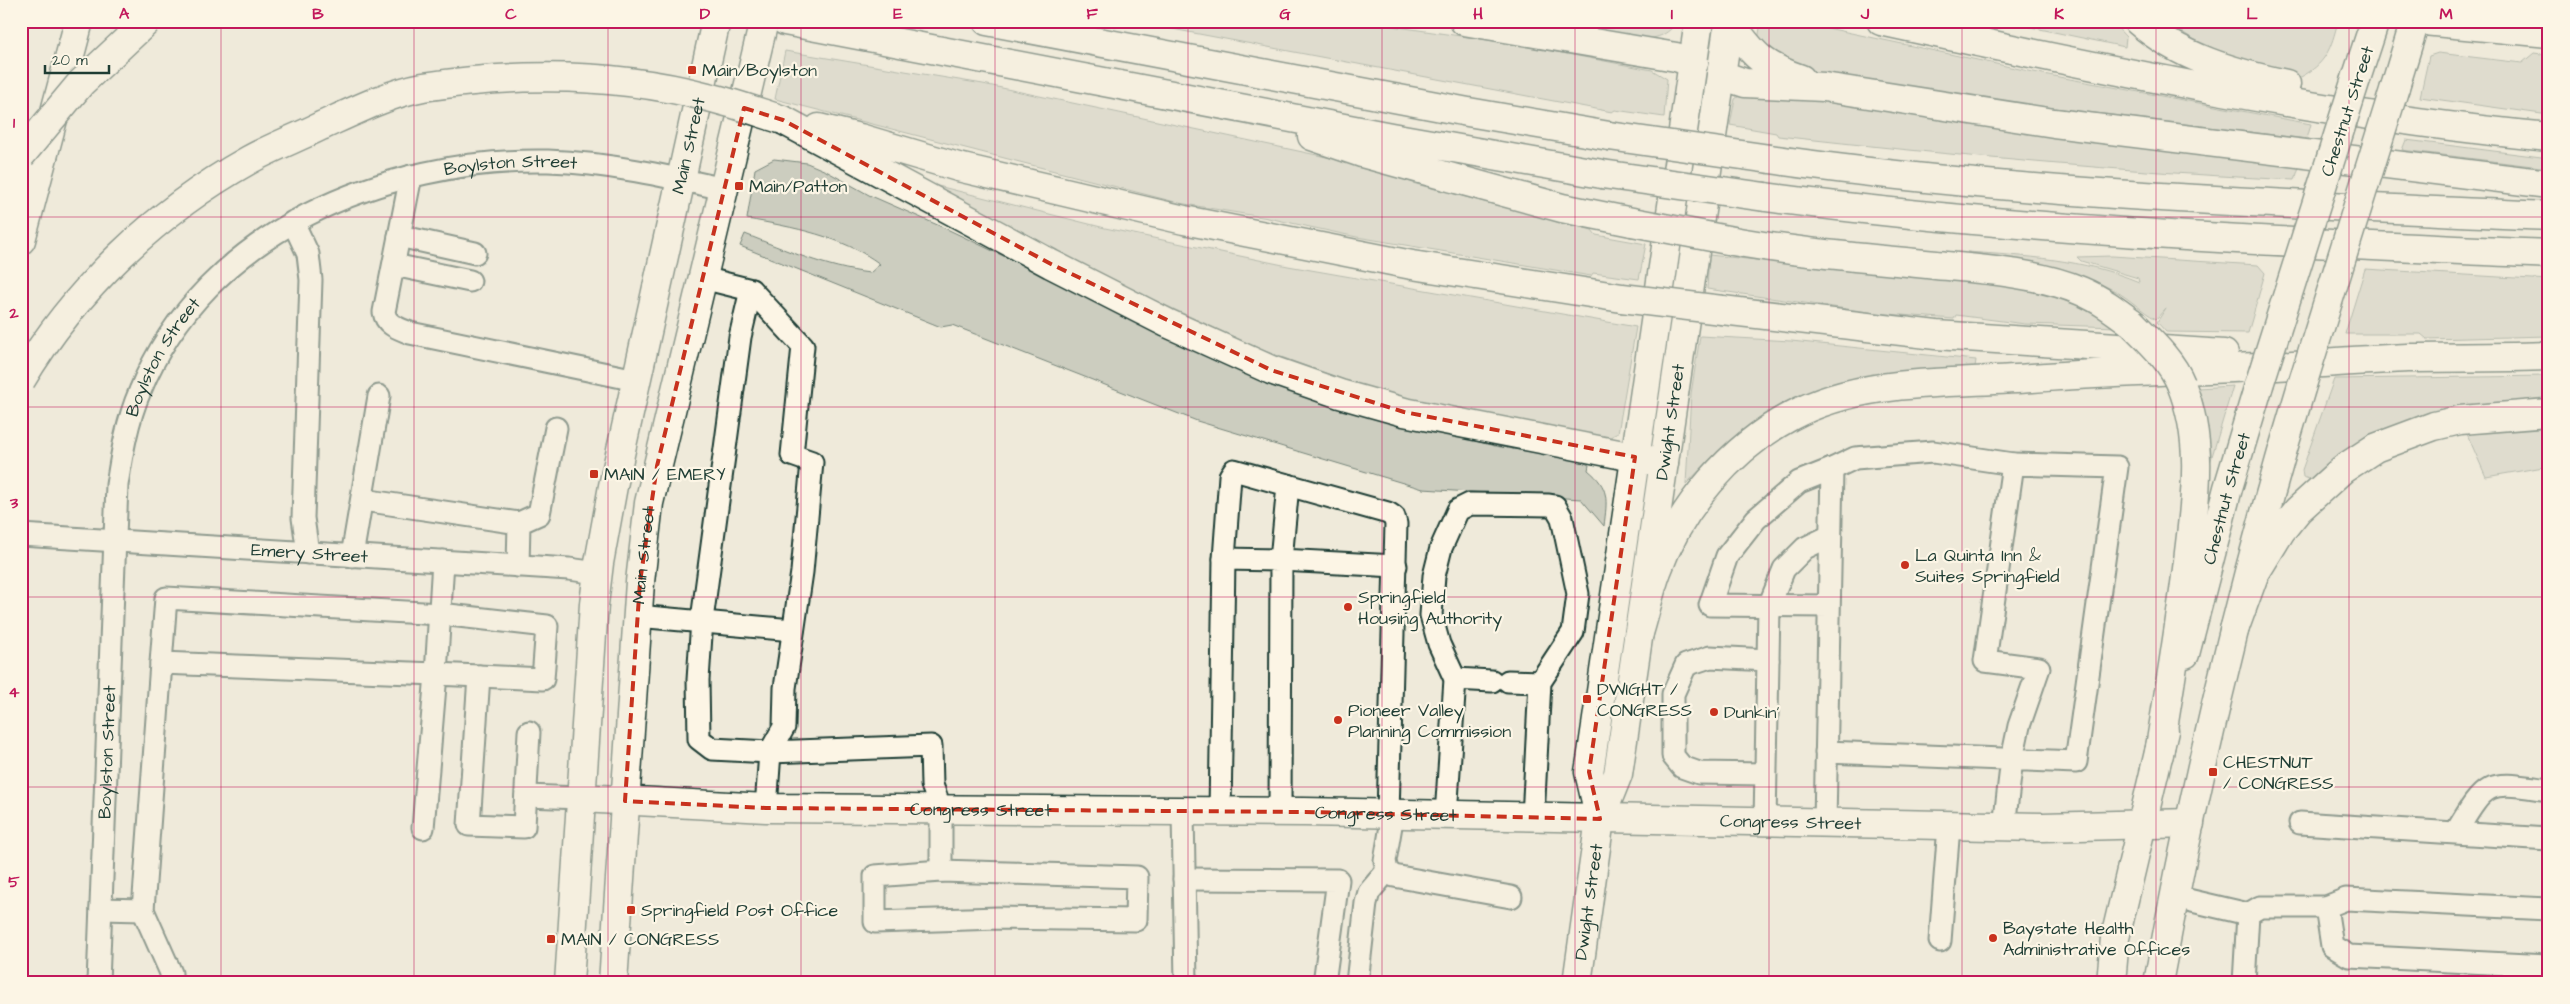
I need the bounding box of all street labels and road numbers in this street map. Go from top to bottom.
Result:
street label: Chestnut Street [2315,42,2381,180]
street label: Main Street [666,94,712,197]
street label: Boylston Street [442,149,579,182]
street label: Boylston Street [120,292,207,420]
street label: Dwight Street [1649,361,1691,482]
street label: Chestnut Street [2197,429,2257,567]
street label: Main Street [627,504,662,605]
street label: Emery Street [250,537,369,570]
street label: Boylston Street [92,684,122,820]
street label: Congress Street [910,797,1052,823]
street label: Congress Street [1315,800,1458,828]
street label: Congress Street [1719,808,1862,836]
street label: Dwight Street [1568,841,1610,962]

